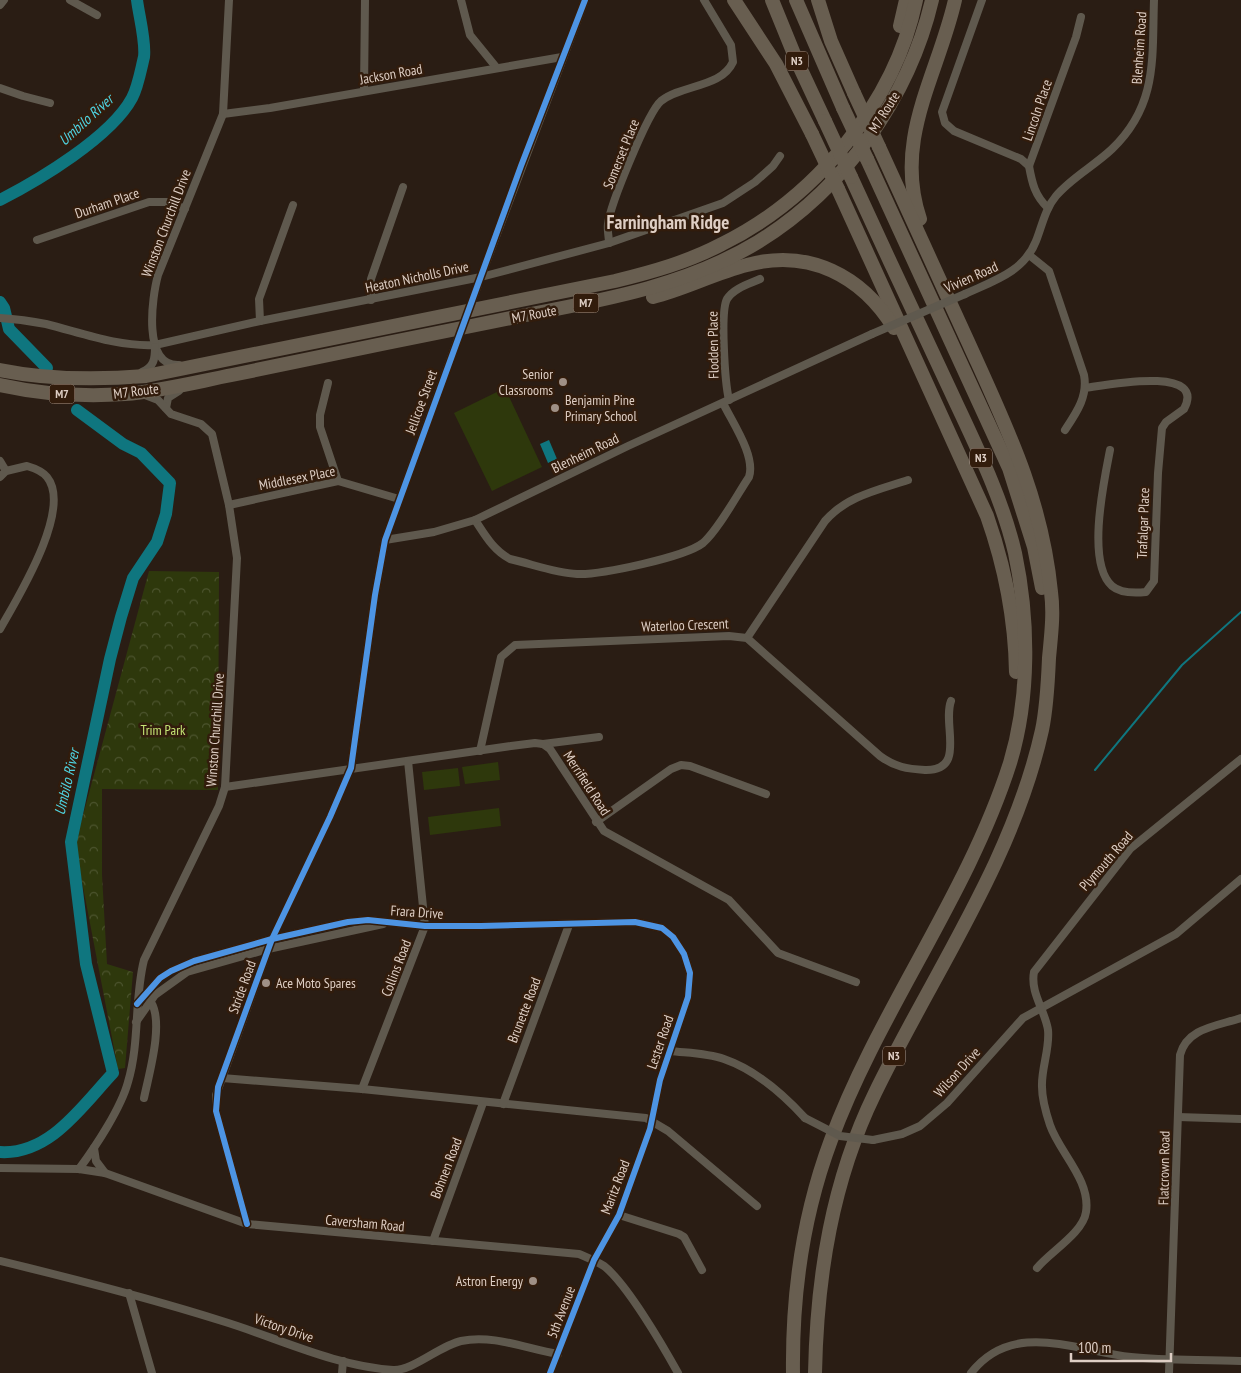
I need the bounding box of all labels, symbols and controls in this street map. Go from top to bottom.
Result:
street label: Blenheim Road [1127,11,1151,85]
road number: N3 [786,51,808,70]
street label: Jackson Road [357,60,424,89]
street label: Lincoln Place [1018,77,1056,143]
street label: M7 Route [864,88,904,136]
water label: Umbilo River [54,89,118,149]
street label: Somerset Place [599,116,643,192]
street label: Winston Churchill Drive [137,166,195,279]
street label: Durham Place [72,184,142,222]
district label: Farningham Ridge [607,210,729,234]
street label: Heaton Nicholls Drive [364,257,471,297]
street label: Vivien Road [940,257,1001,297]
road number: M7 [574,294,598,312]
street label: M7 Route [510,301,558,327]
street label: Flodden Place [703,311,723,379]
place label: Senior Classrooms [498,365,553,399]
street label: Jellicoe Street [401,367,441,438]
marker: Senior Classrooms [557,376,569,388]
street label: M7 Route [112,379,160,403]
road number: M7 [50,384,74,404]
place label: Benjamin Pine Primary School [565,391,637,425]
marker: Benjamin Pine Primary School [549,402,561,414]
street label: Blenheim Road [548,429,622,477]
road number: N3 [970,448,992,468]
street label: Middlesex Place [257,462,337,494]
street label: Trafalgar Place [1133,487,1153,559]
street label: Waterloo Crescent [641,614,729,636]
street label: Winston Churchill Drive [202,672,228,787]
park label: Trim Park [141,721,186,739]
water label: Umbilo River [50,745,84,817]
street label: Merrifield Road [559,747,615,819]
street label: Plymouth Road [1075,828,1137,894]
street label: Frara Drive [390,901,444,923]
street label: Collins Road [377,937,415,999]
street label: Stride Road [224,958,260,1016]
place label: Ace Moto Spares [276,974,356,992]
street label: Brunette Road [503,975,545,1045]
marker: Ace Moto Spares [260,977,272,989]
street label: Lester Road [642,1013,678,1071]
street label: Wilson Drive [930,1043,984,1101]
road number: N3 [883,1046,905,1066]
street label: Flatcrown Road [1154,1131,1174,1205]
street label: Bohnen Road [426,1135,466,1201]
street label: Maritz Road [596,1157,634,1217]
street label: Caversham Road [325,1211,405,1235]
place label: Astron Energy [456,1272,524,1290]
marker: Astron Energy [527,1275,539,1287]
street label: 5th Avenue [543,1283,579,1341]
street label: Victory Drive [251,1309,316,1347]
scale bar [1071,1330,1171,1362]
text: 100 m [1078,1338,1111,1357]

